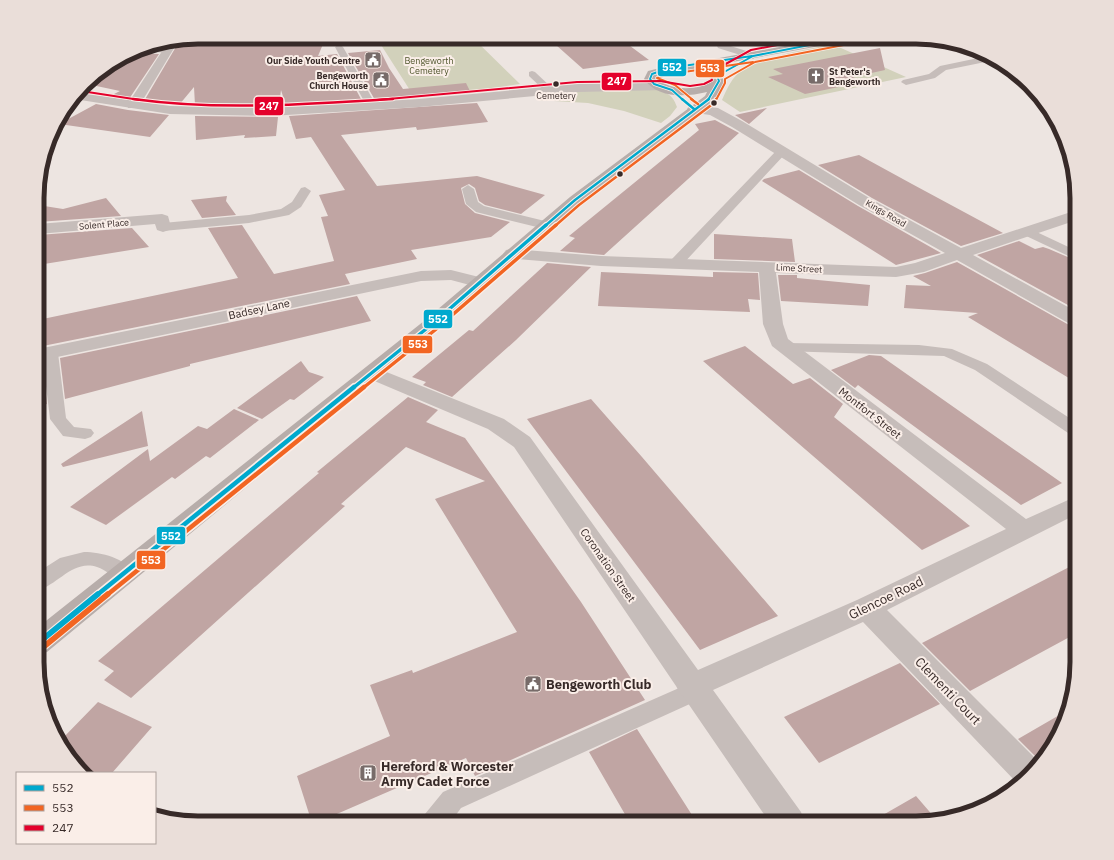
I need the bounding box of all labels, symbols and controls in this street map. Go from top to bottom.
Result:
public building icon: Our Side Youth Centre [363,50,383,70]
place label: Our Side Youth Centre [267,55,360,66]
park label: Bengeworth Cemetery [404,55,454,76]
line badge: 552 [657,58,687,77]
line badge: 553 [695,59,725,78]
text: 552 [662,60,682,74]
text: 553 [700,61,720,75]
church icon: St Peter's Bengeworth [806,66,826,86]
place label: St Peter's Bengeworth [829,66,880,87]
place label: Bengeworth Church House [309,70,368,91]
public building icon: Bengeworth Church House [371,70,391,90]
line badge: 247 [601,72,632,91]
text: 247 [607,74,627,88]
marker: Cemetery [551,79,561,89]
place label: Cemetery [536,90,576,101]
line badge: 247 [254,96,284,116]
unlabelled marker [709,98,719,108]
text: 247 [259,99,279,113]
unlabelled marker [615,169,625,179]
street label: Kings Road [864,197,908,229]
street label: Solent Place [79,216,130,232]
street label: Lime Street [776,261,822,275]
street label: Badsey Lane [227,296,291,322]
line badge: 552 [423,309,453,329]
text: 552 [428,312,448,326]
line badge: 553 [402,335,433,354]
text: 553 [408,337,428,351]
street label: Montfort Street [836,384,904,442]
street label: Coronation Street [577,525,639,605]
line badge: 552 [156,526,186,545]
text: 552 [161,529,181,543]
line badge: 553 [136,550,166,570]
text: 553 [141,553,161,567]
street label: Glencoe Road [846,573,926,623]
street label: Clementi Court [911,654,985,728]
public building icon: Bengeworth Club [523,674,543,694]
place label: Bengeworth Club [546,676,651,693]
place label: Hereford & Worcester Army Cadet Force [381,758,514,790]
building icon: Hereford & Worcester Army Cadet Force [358,763,378,783]
legend [16,772,156,844]
text: 552 [52,780,74,795]
text: 553 [52,800,74,815]
text: 247 [52,820,74,835]

